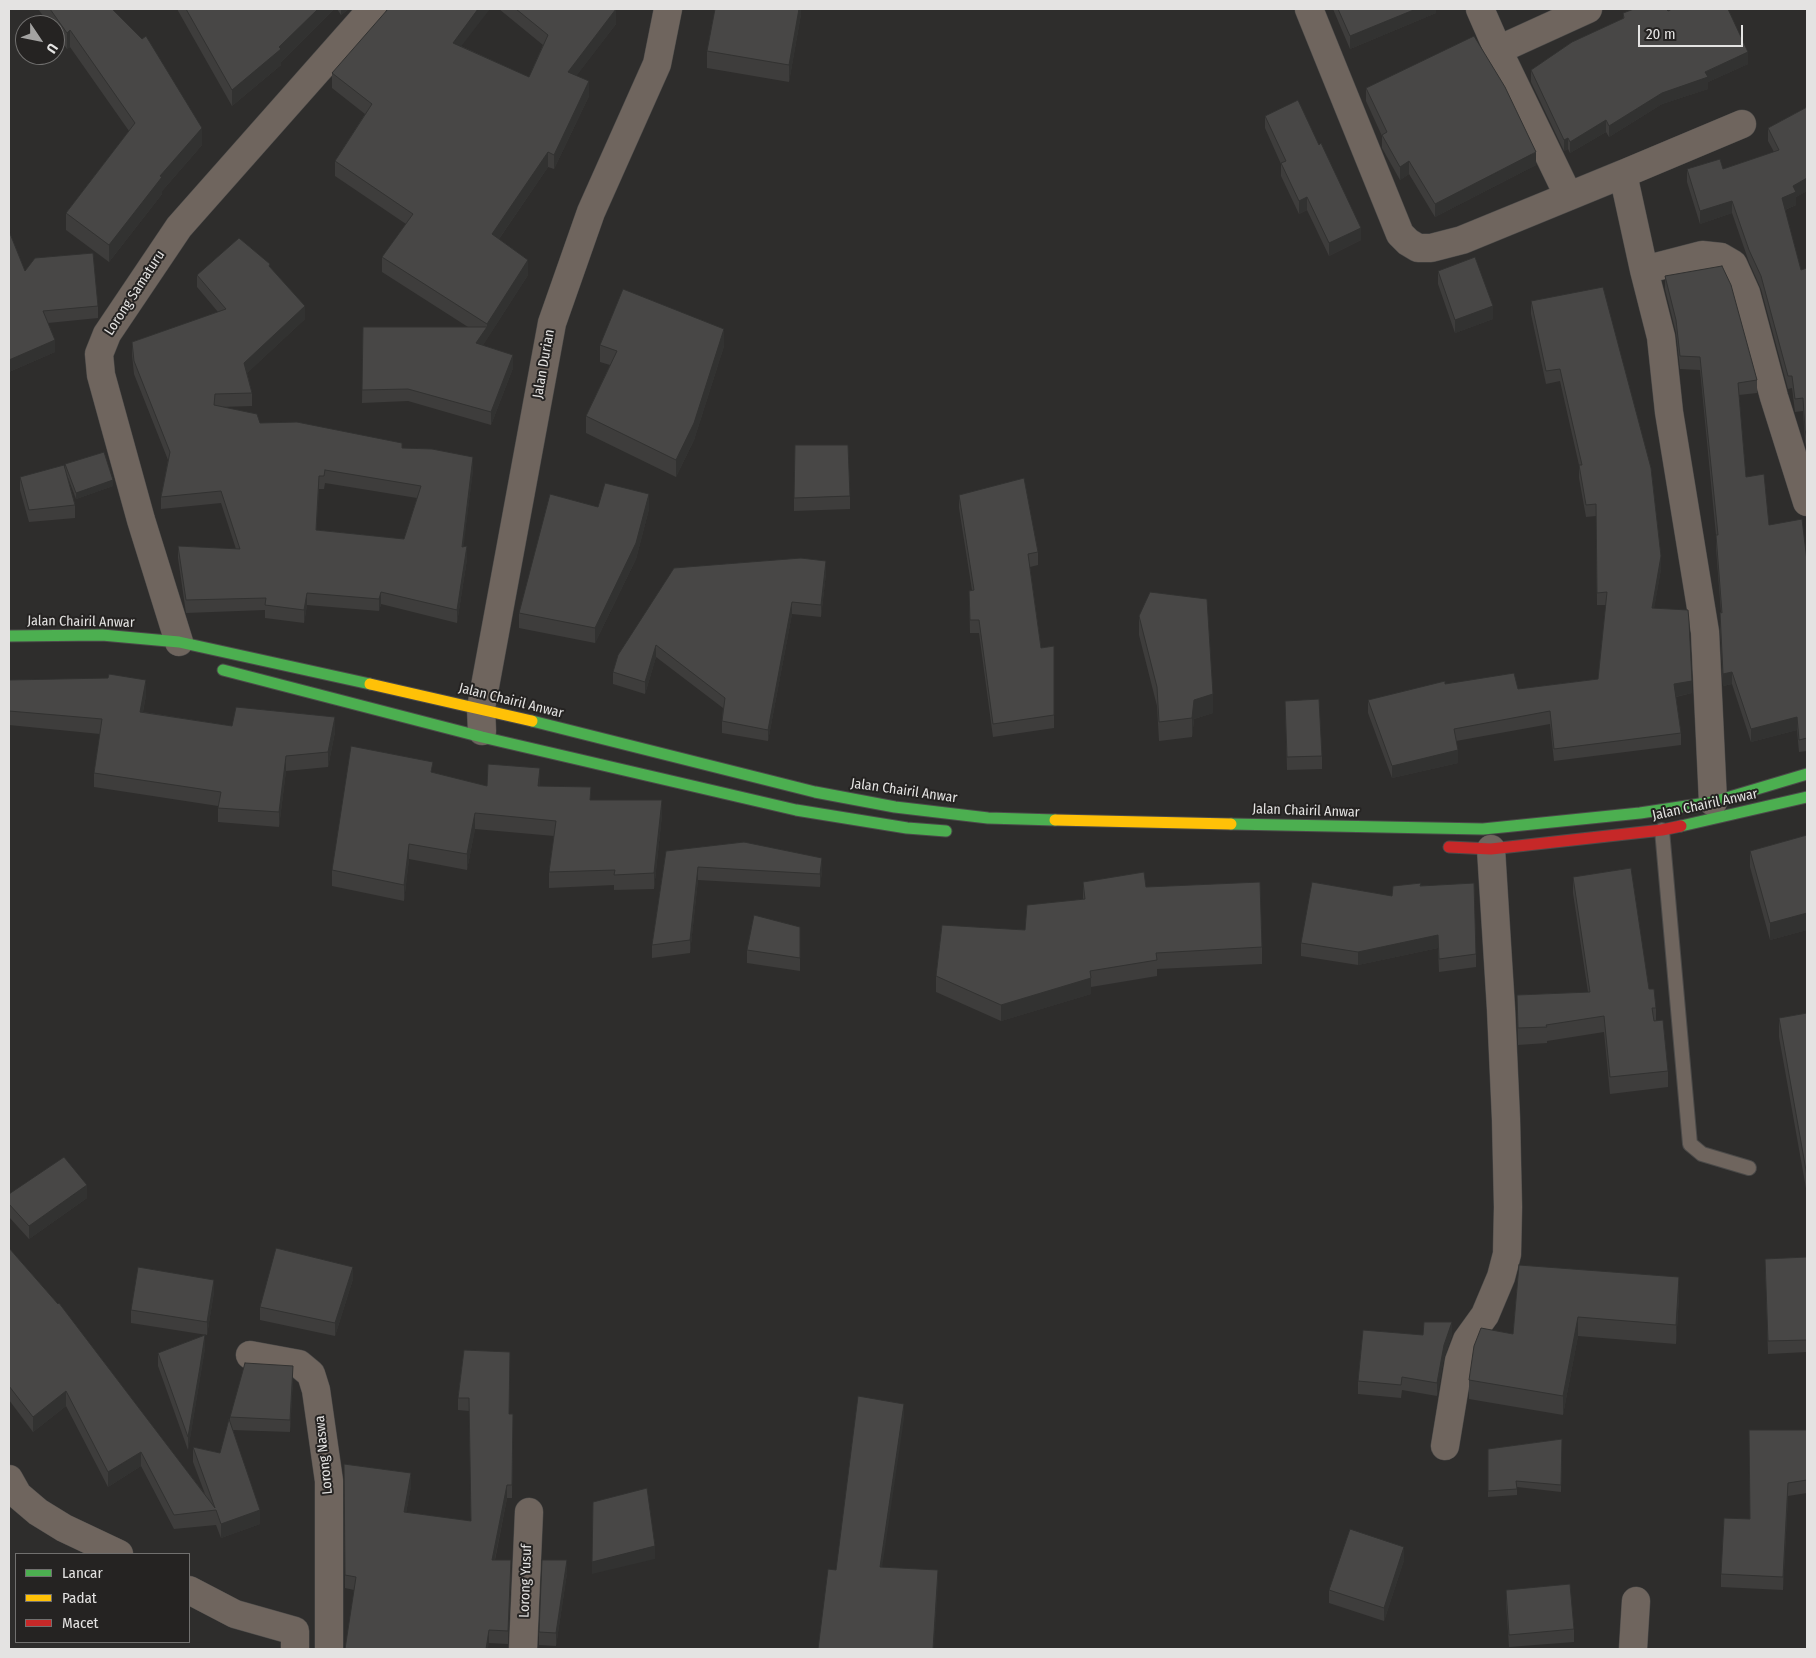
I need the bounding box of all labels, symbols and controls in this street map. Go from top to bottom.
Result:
north arrow [15,15,65,65]
scale bar [1641,15,1746,47]
text: 20 m [1646,25,1676,43]
text: U [43,40,61,56]
street label: Lorong Samaturu [101,247,169,339]
street label: Jalan Durian [530,328,558,400]
street label: Jalan Chairil Anwar [27,613,135,631]
street label: Jalan Chairil Anwar [457,680,565,722]
street label: Jalan Chairil Anwar [850,775,958,807]
street label: Jalan Chairil Anwar [1651,786,1759,824]
street label: Jalan Chairil Anwar [1252,801,1360,821]
street label: Lorong Naswa [311,1415,337,1495]
street label: Lorong Yusuf [516,1544,536,1618]
legend [15,1553,190,1643]
text: Lancar [62,1564,103,1582]
text: Padat [62,1589,97,1607]
text: Macet [62,1614,98,1632]

